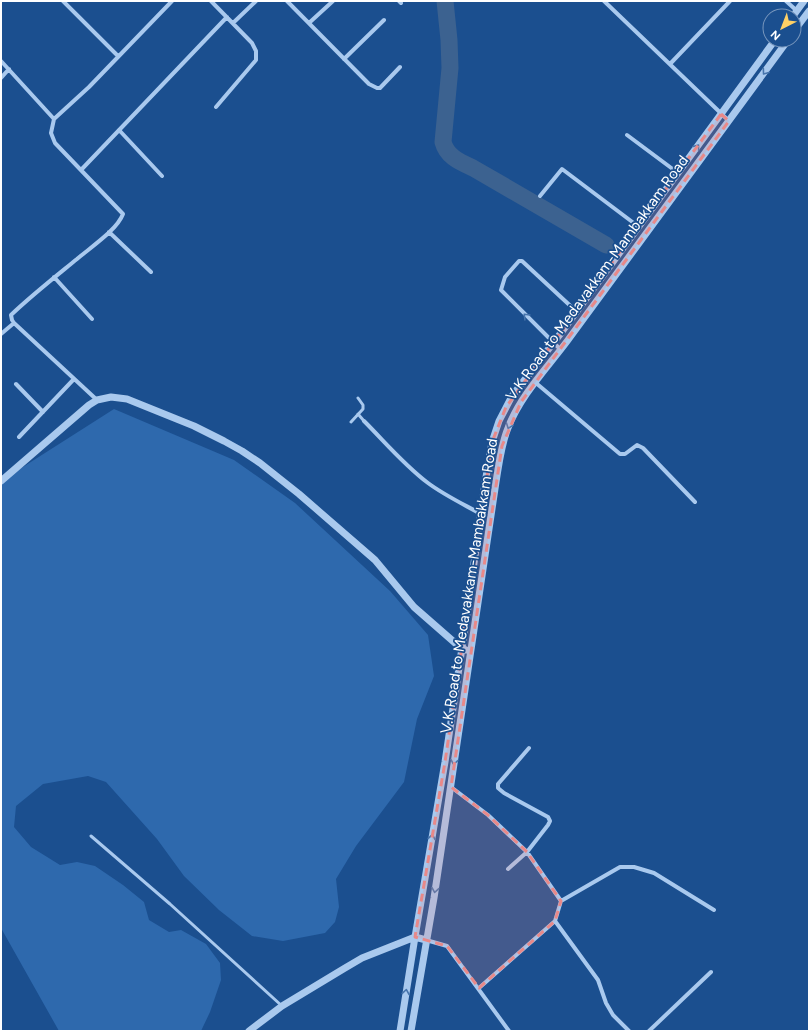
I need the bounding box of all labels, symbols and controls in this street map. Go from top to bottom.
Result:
north arrow [762,8,802,48]
text: N [768,27,783,43]
one-way arrow [763,67,770,74]
one-way arrow [692,144,699,151]
street label: V.K Road to Medavakkam-Mambakkam Road [502,152,692,404]
one-way arrow [523,313,531,321]
one-way arrow [505,423,513,430]
street label: V.K Road to Medavakkam-Mambakkam Road [437,437,501,735]
one-way arrow [450,759,459,765]
one-way arrow [427,833,436,840]
one-way arrow [431,887,440,893]
one-way arrow [401,989,410,996]

